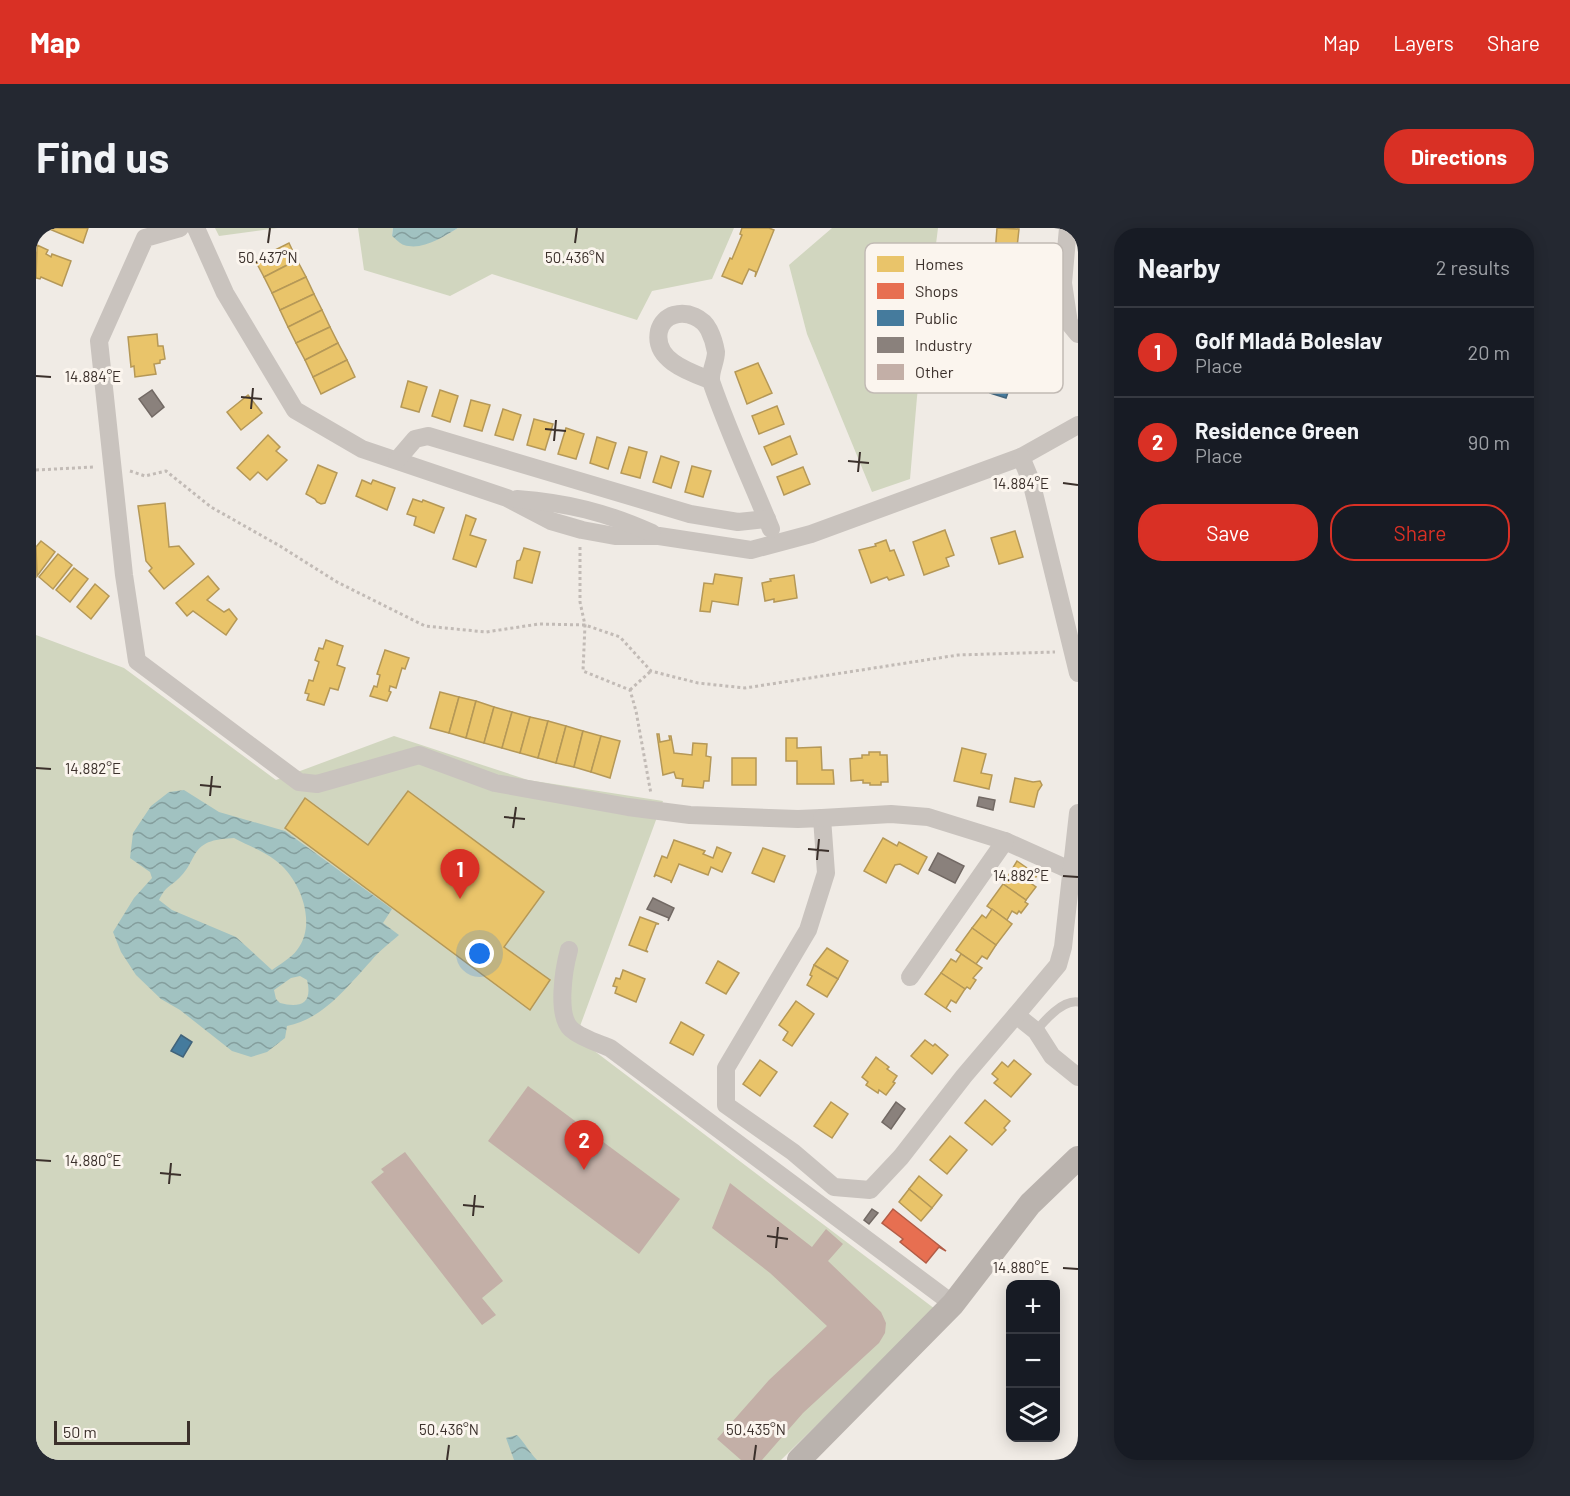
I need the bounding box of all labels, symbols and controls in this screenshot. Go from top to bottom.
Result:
text: Map [30,25,81,59]
text: Map [1323,30,1360,55]
text: Layers [1393,30,1454,55]
text: Share [1487,30,1540,55]
button: Directions [1384,129,1534,184]
text: Find us [36,131,169,181]
legend [865,243,1063,393]
text: 50.437°N [238,248,298,266]
text: 50.436°N [545,248,605,266]
text: Nearby [1138,252,1220,283]
text: Homes [915,254,963,273]
text: 2 results [1436,255,1510,279]
text: Shops [915,281,958,300]
text: Public [915,308,958,327]
text: Golf Mladá Boleslav [1195,327,1382,353]
text: Industry [915,335,973,354]
text: 1 [1154,340,1161,364]
text: 20 m [1467,340,1510,364]
text: Place [1195,353,1243,377]
text: Other [915,362,954,381]
text: 14.884°E [65,367,121,385]
text: Residence Green [1195,417,1359,443]
text: 2 [1152,430,1163,454]
text: 90 m [1468,430,1510,454]
text: Place [1195,443,1243,467]
text: 14.884°E [993,474,1049,492]
button: Save [1138,504,1318,561]
button: Share [1330,504,1510,561]
text: 14.882°E [65,759,121,777]
pin: 1 [440,850,480,899]
text: 14.882°E [993,866,1049,884]
your location [465,939,494,968]
pin: 2 [564,1120,604,1170]
text: 14.880°E [65,1151,121,1169]
text: 14.880°E [993,1258,1049,1276]
map controls [1006,1280,1060,1442]
button: + [1006,1280,1060,1334]
button: − [1006,1334,1060,1388]
button: layers [1006,1388,1060,1442]
scale bar [54,1418,190,1446]
text: 50.436°N [419,1420,479,1438]
text: 50.435°N [726,1420,786,1438]
text: 50 m [63,1422,97,1441]

